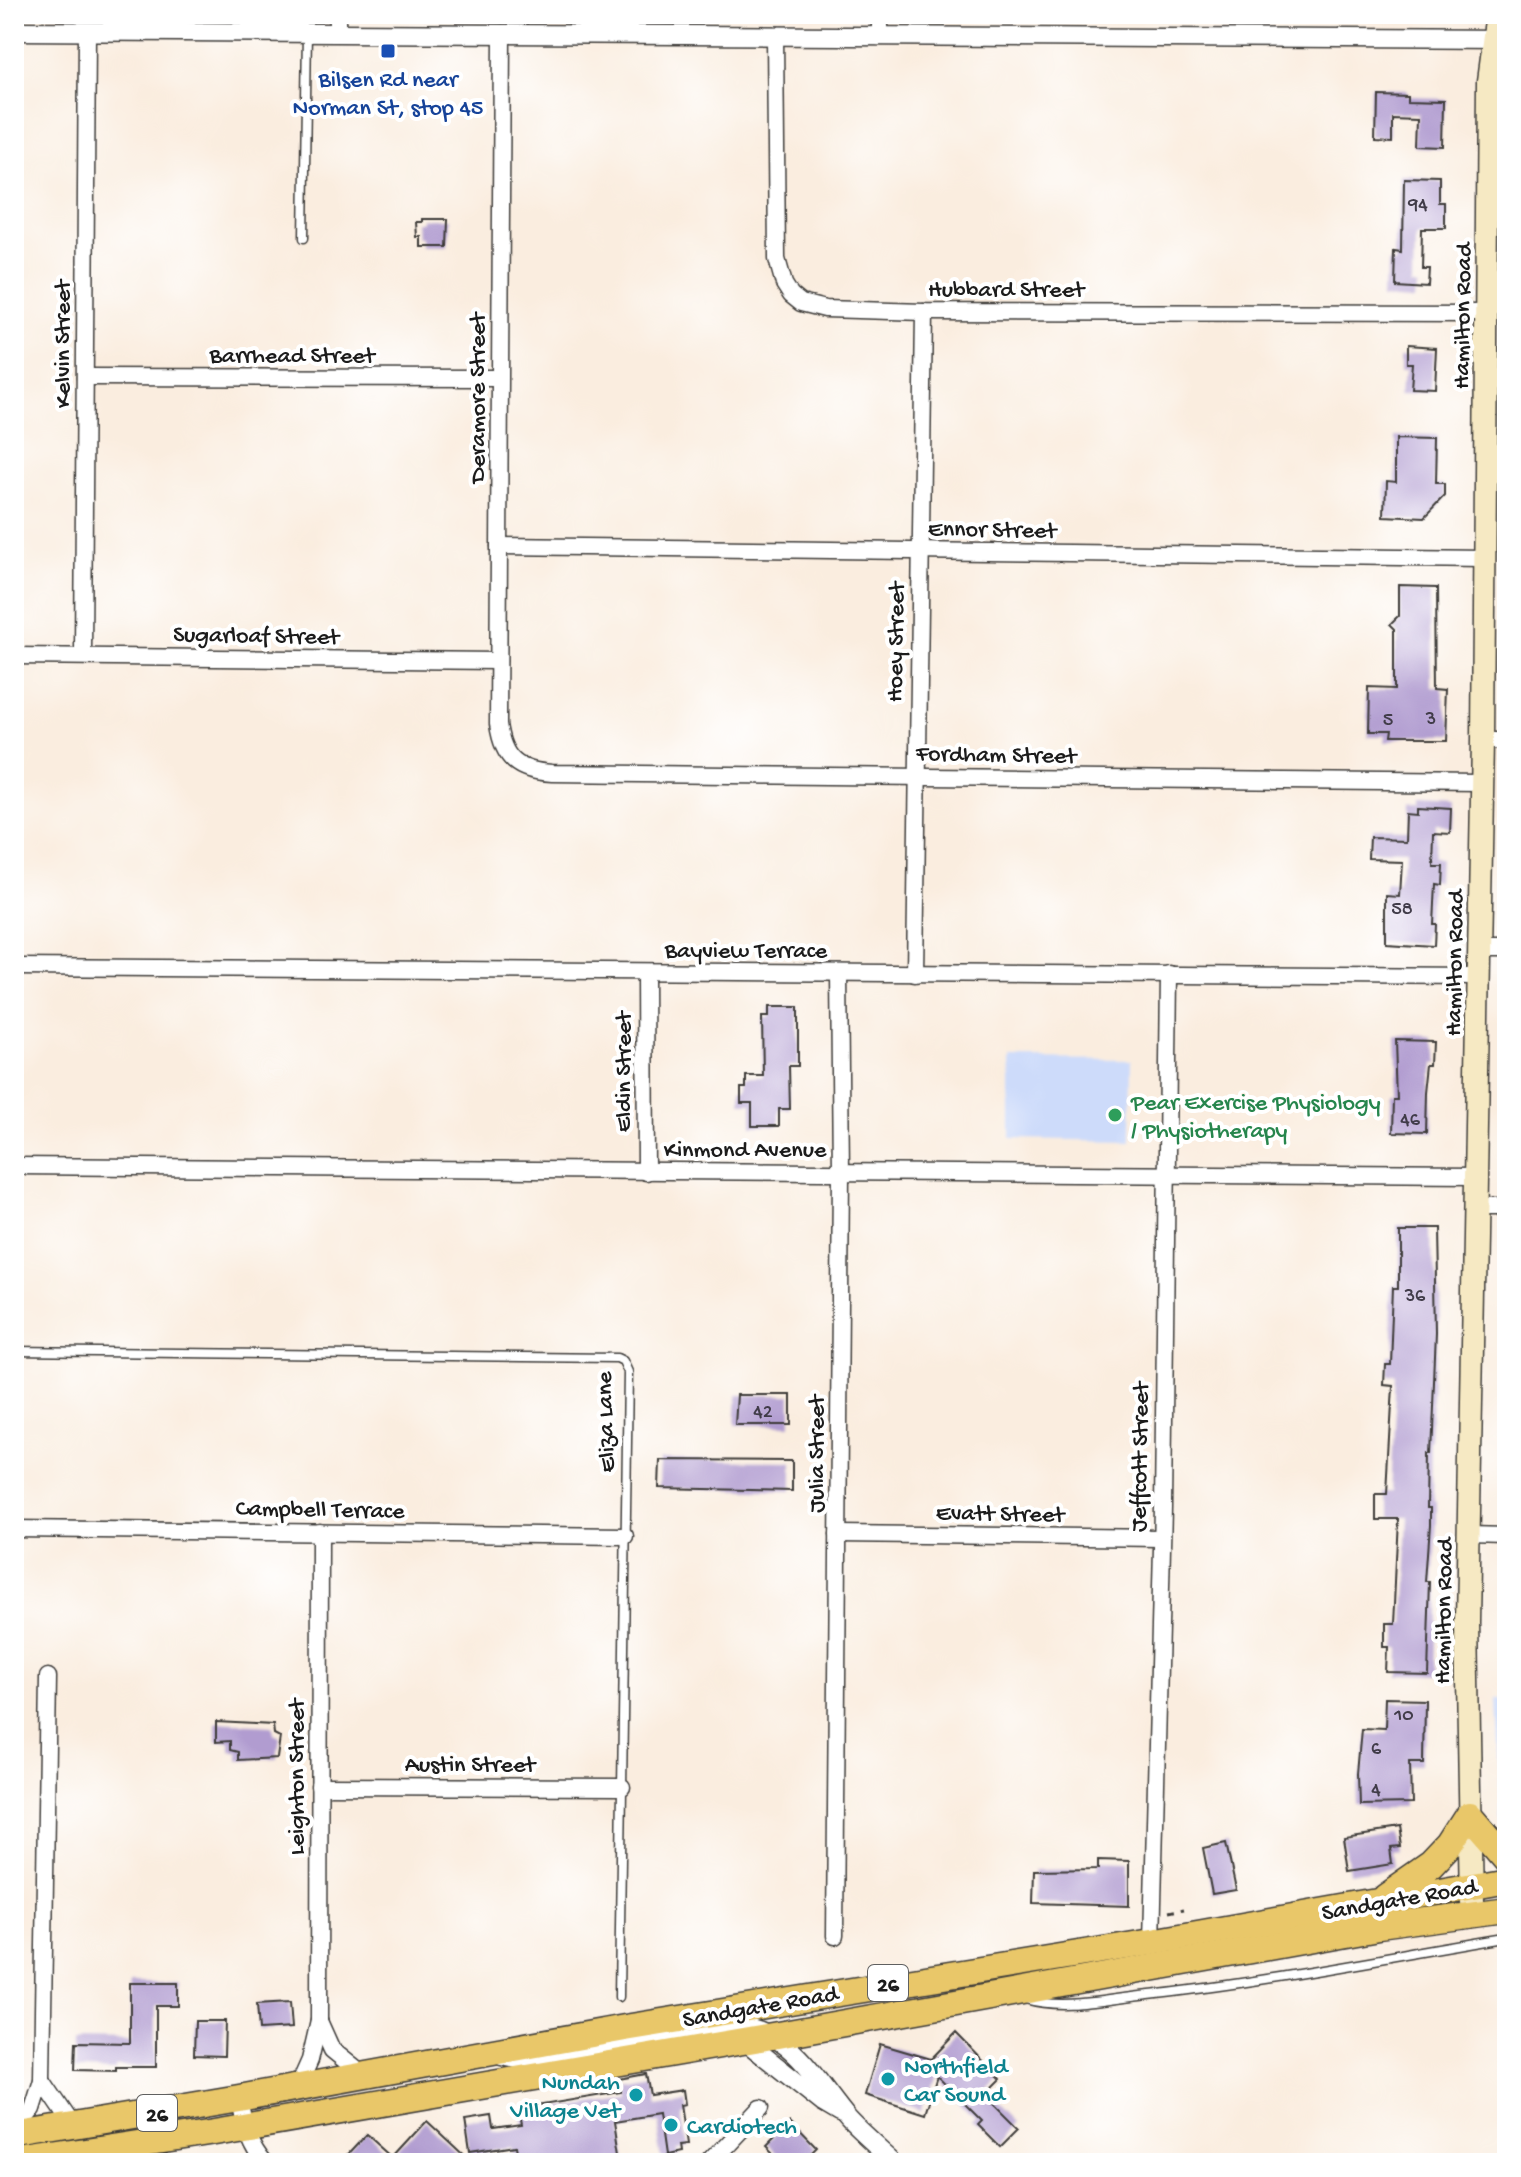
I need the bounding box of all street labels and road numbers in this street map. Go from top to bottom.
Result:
street label: Hamilton Road [1449,241,1480,389]
street label: Hubbard Street [928,277,1086,306]
street label: Kelvin Street [50,278,79,408]
street label: Deramore Street [465,311,494,485]
street label: Barrhead Street [209,343,377,372]
street label: Ennor Street [928,516,1059,547]
street label: Hoey Street [882,580,913,702]
street label: Sugarloaf Street [173,622,341,653]
street label: Fordham Street [915,741,1078,772]
street label: Hamilton Road [1441,888,1472,1036]
street label: Bayview Terrace [664,938,828,967]
street label: Eldin Street [611,1010,640,1132]
street label: Kinmond Avenue [664,1137,827,1166]
street label: Eliza Lane [591,1370,624,1473]
street label: Jeffcott Street [1126,1380,1157,1532]
street label: Julia Street [804,1393,833,1513]
street label: Campbell Terrace [235,1496,405,1527]
street label: Evatt Street [936,1500,1066,1531]
street label: Hamilton Road [1430,1536,1461,1684]
street label: Leighton Street [284,1697,313,1855]
street label: Austin Street [405,1752,537,1781]
street label: Sandgate Road [1320,1873,1481,1929]
road number: 26 [868,1965,908,2001]
street label: Sandgate Road [681,1980,842,2036]
road number: 26 [137,2095,177,2131]

